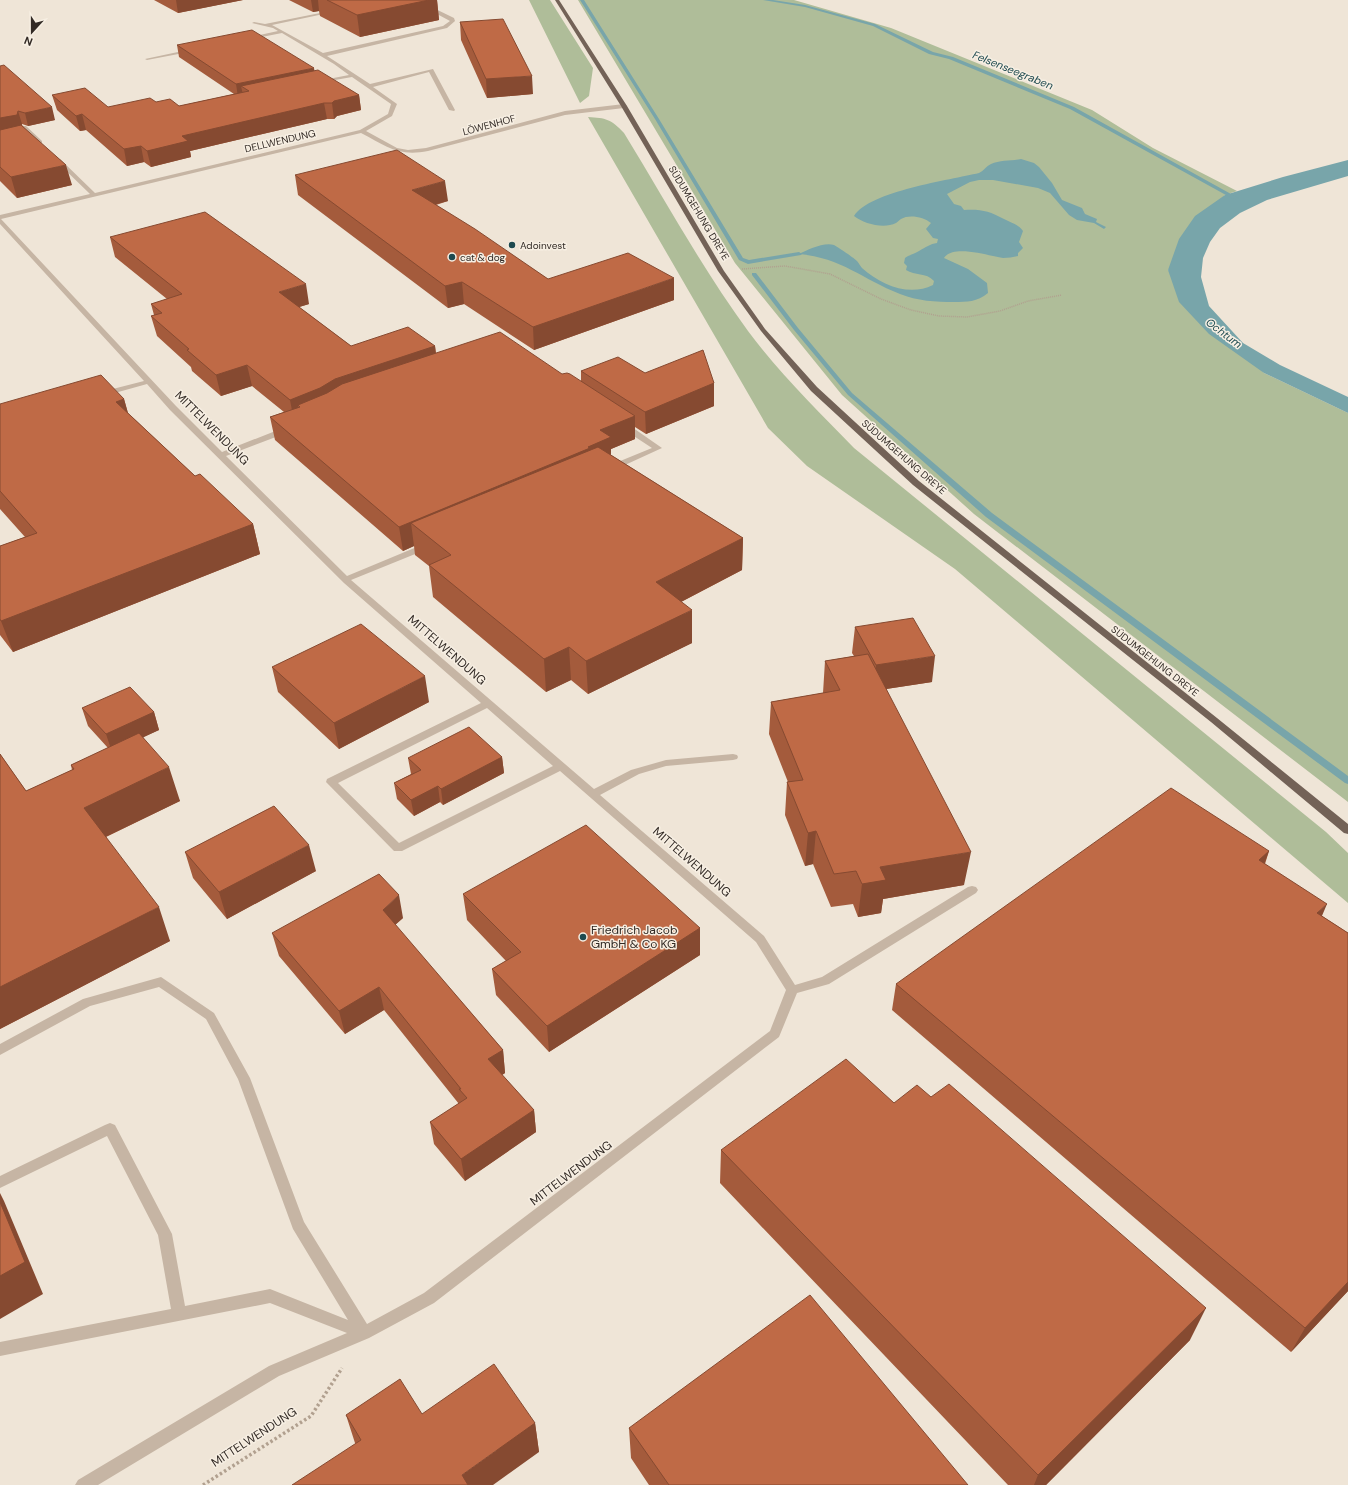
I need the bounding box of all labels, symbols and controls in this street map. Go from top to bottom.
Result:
north arrow [12,12,52,52]
text: N [22,33,35,49]
water label: Felsenseegraben [971,47,1055,93]
street label: LÖWENHOF [461,112,518,138]
street label: DELLWENDUNG [243,127,317,155]
street label: SÜDUMGEHUNG DREYE [666,163,733,263]
place label: Adoinvest [520,239,566,252]
marker: Adoinvest [507,240,517,250]
place label: cat & dog [460,251,506,264]
marker: cat & dog [447,252,457,262]
water label: Ochtum [1203,315,1245,351]
street label: MITTELWENDUNG [171,387,253,469]
street label: SÜDUMGEHUNG DREYE [859,417,949,498]
street label: MITTELWENDUNG [404,612,490,688]
street label: SÜDUMGEHUNG DREYE [1109,623,1202,700]
street label: MITTELWENDUNG [649,824,735,900]
place label: Friedrich Jacob GmbH & Co KG [591,922,677,952]
marker: Friedrich Jacob GmbH & Co KG [578,932,588,942]
street label: MITTELWENDUNG [527,1137,615,1209]
street label: MITTELWENDUNG [208,1403,300,1471]

